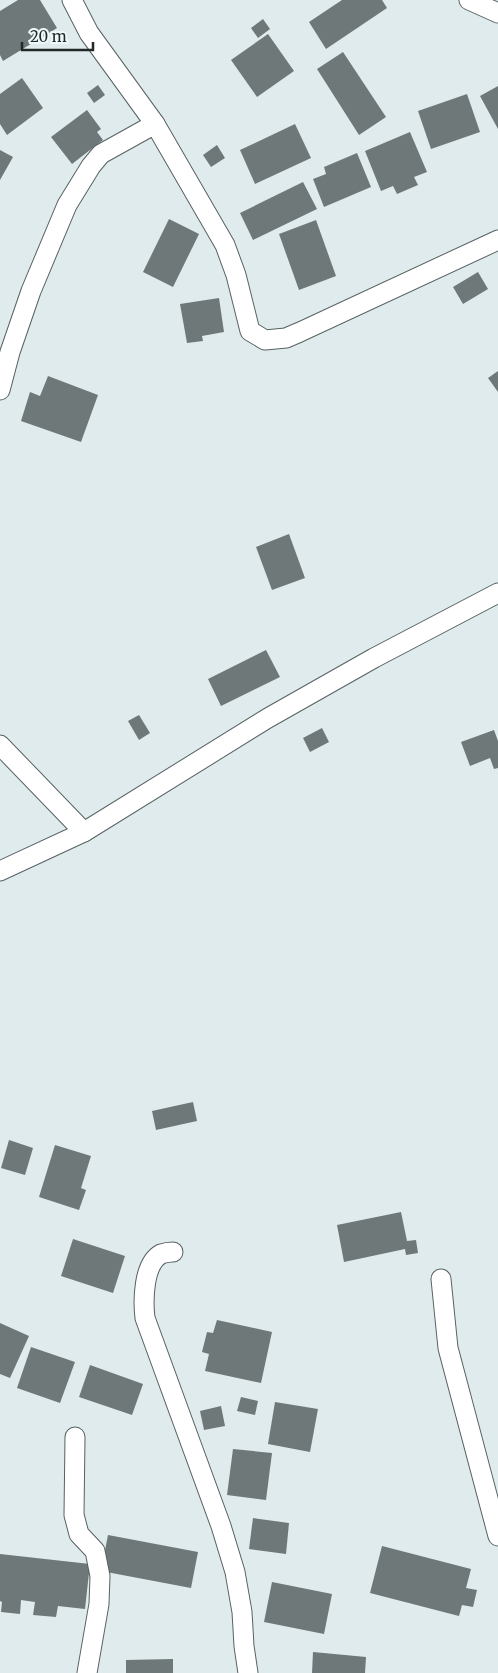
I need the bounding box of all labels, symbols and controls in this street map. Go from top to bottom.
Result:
scale bar [22,20,94,52]
text: 20 m [30,27,67,46]

